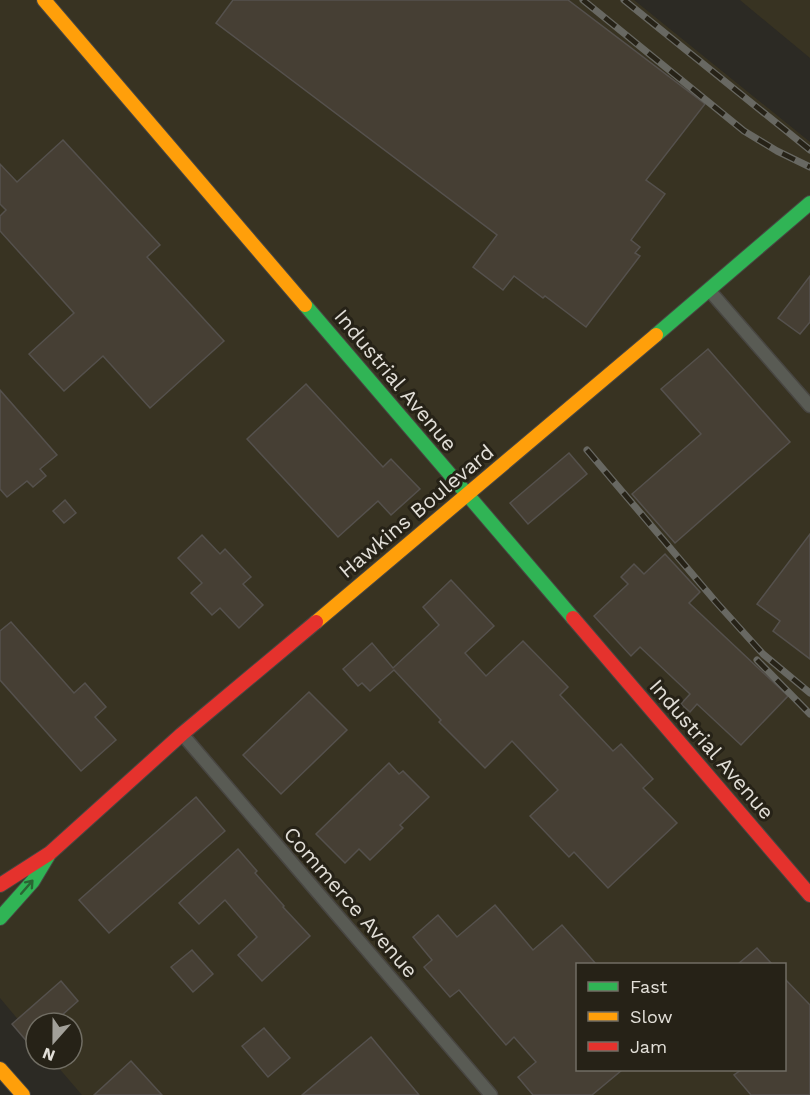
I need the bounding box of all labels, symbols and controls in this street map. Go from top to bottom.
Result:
street label: Industrial Avenue [329,304,463,456]
street label: Hawkins Boulevard [333,439,499,583]
street label: Industrial Avenue [644,674,780,824]
street label: Commerce Avenue [279,821,423,983]
one-way arrow [20,880,34,895]
legend [576,963,786,1071]
text: Fast [630,976,668,997]
text: Slow [630,1006,673,1027]
north arrow [24,1011,84,1071]
text: Jam [630,1036,667,1057]
text: N [40,1044,58,1066]

